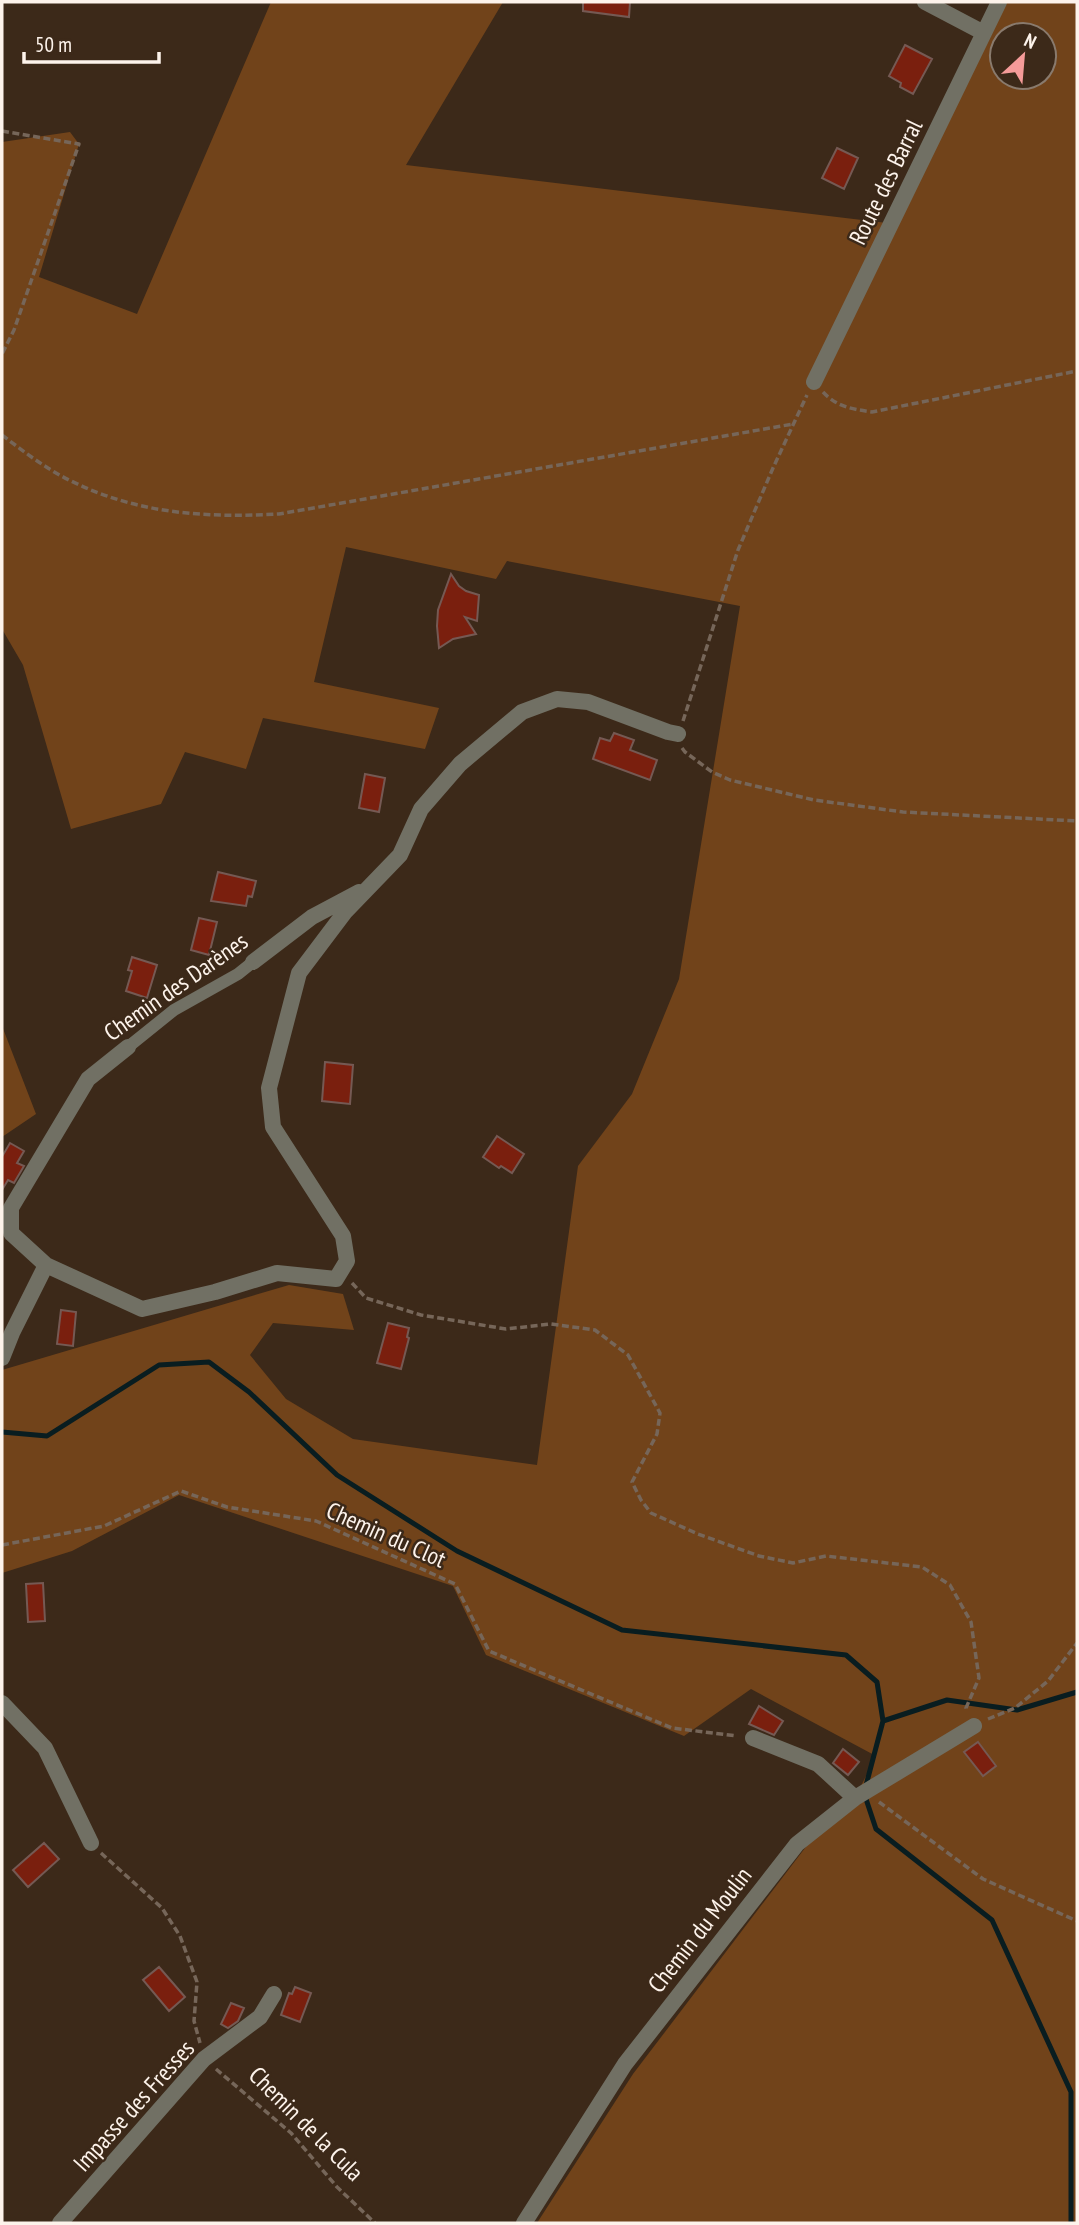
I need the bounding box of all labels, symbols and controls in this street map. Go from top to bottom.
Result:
scale bar [24,21,159,65]
north arrow [988,21,1058,91]
text: N [1021,28,1040,54]
text: 50 m [35,31,72,58]
street label: Route des Barral [842,114,929,249]
street label: Chemin des Darènes [98,926,254,1048]
street label: Chemin du Clot [322,1494,451,1575]
street label: Chemin du Moulin [641,1861,758,1999]
street label: Impasse des Fresses [66,2033,201,2178]
street label: Chemin de la Cula [242,2060,370,2188]

